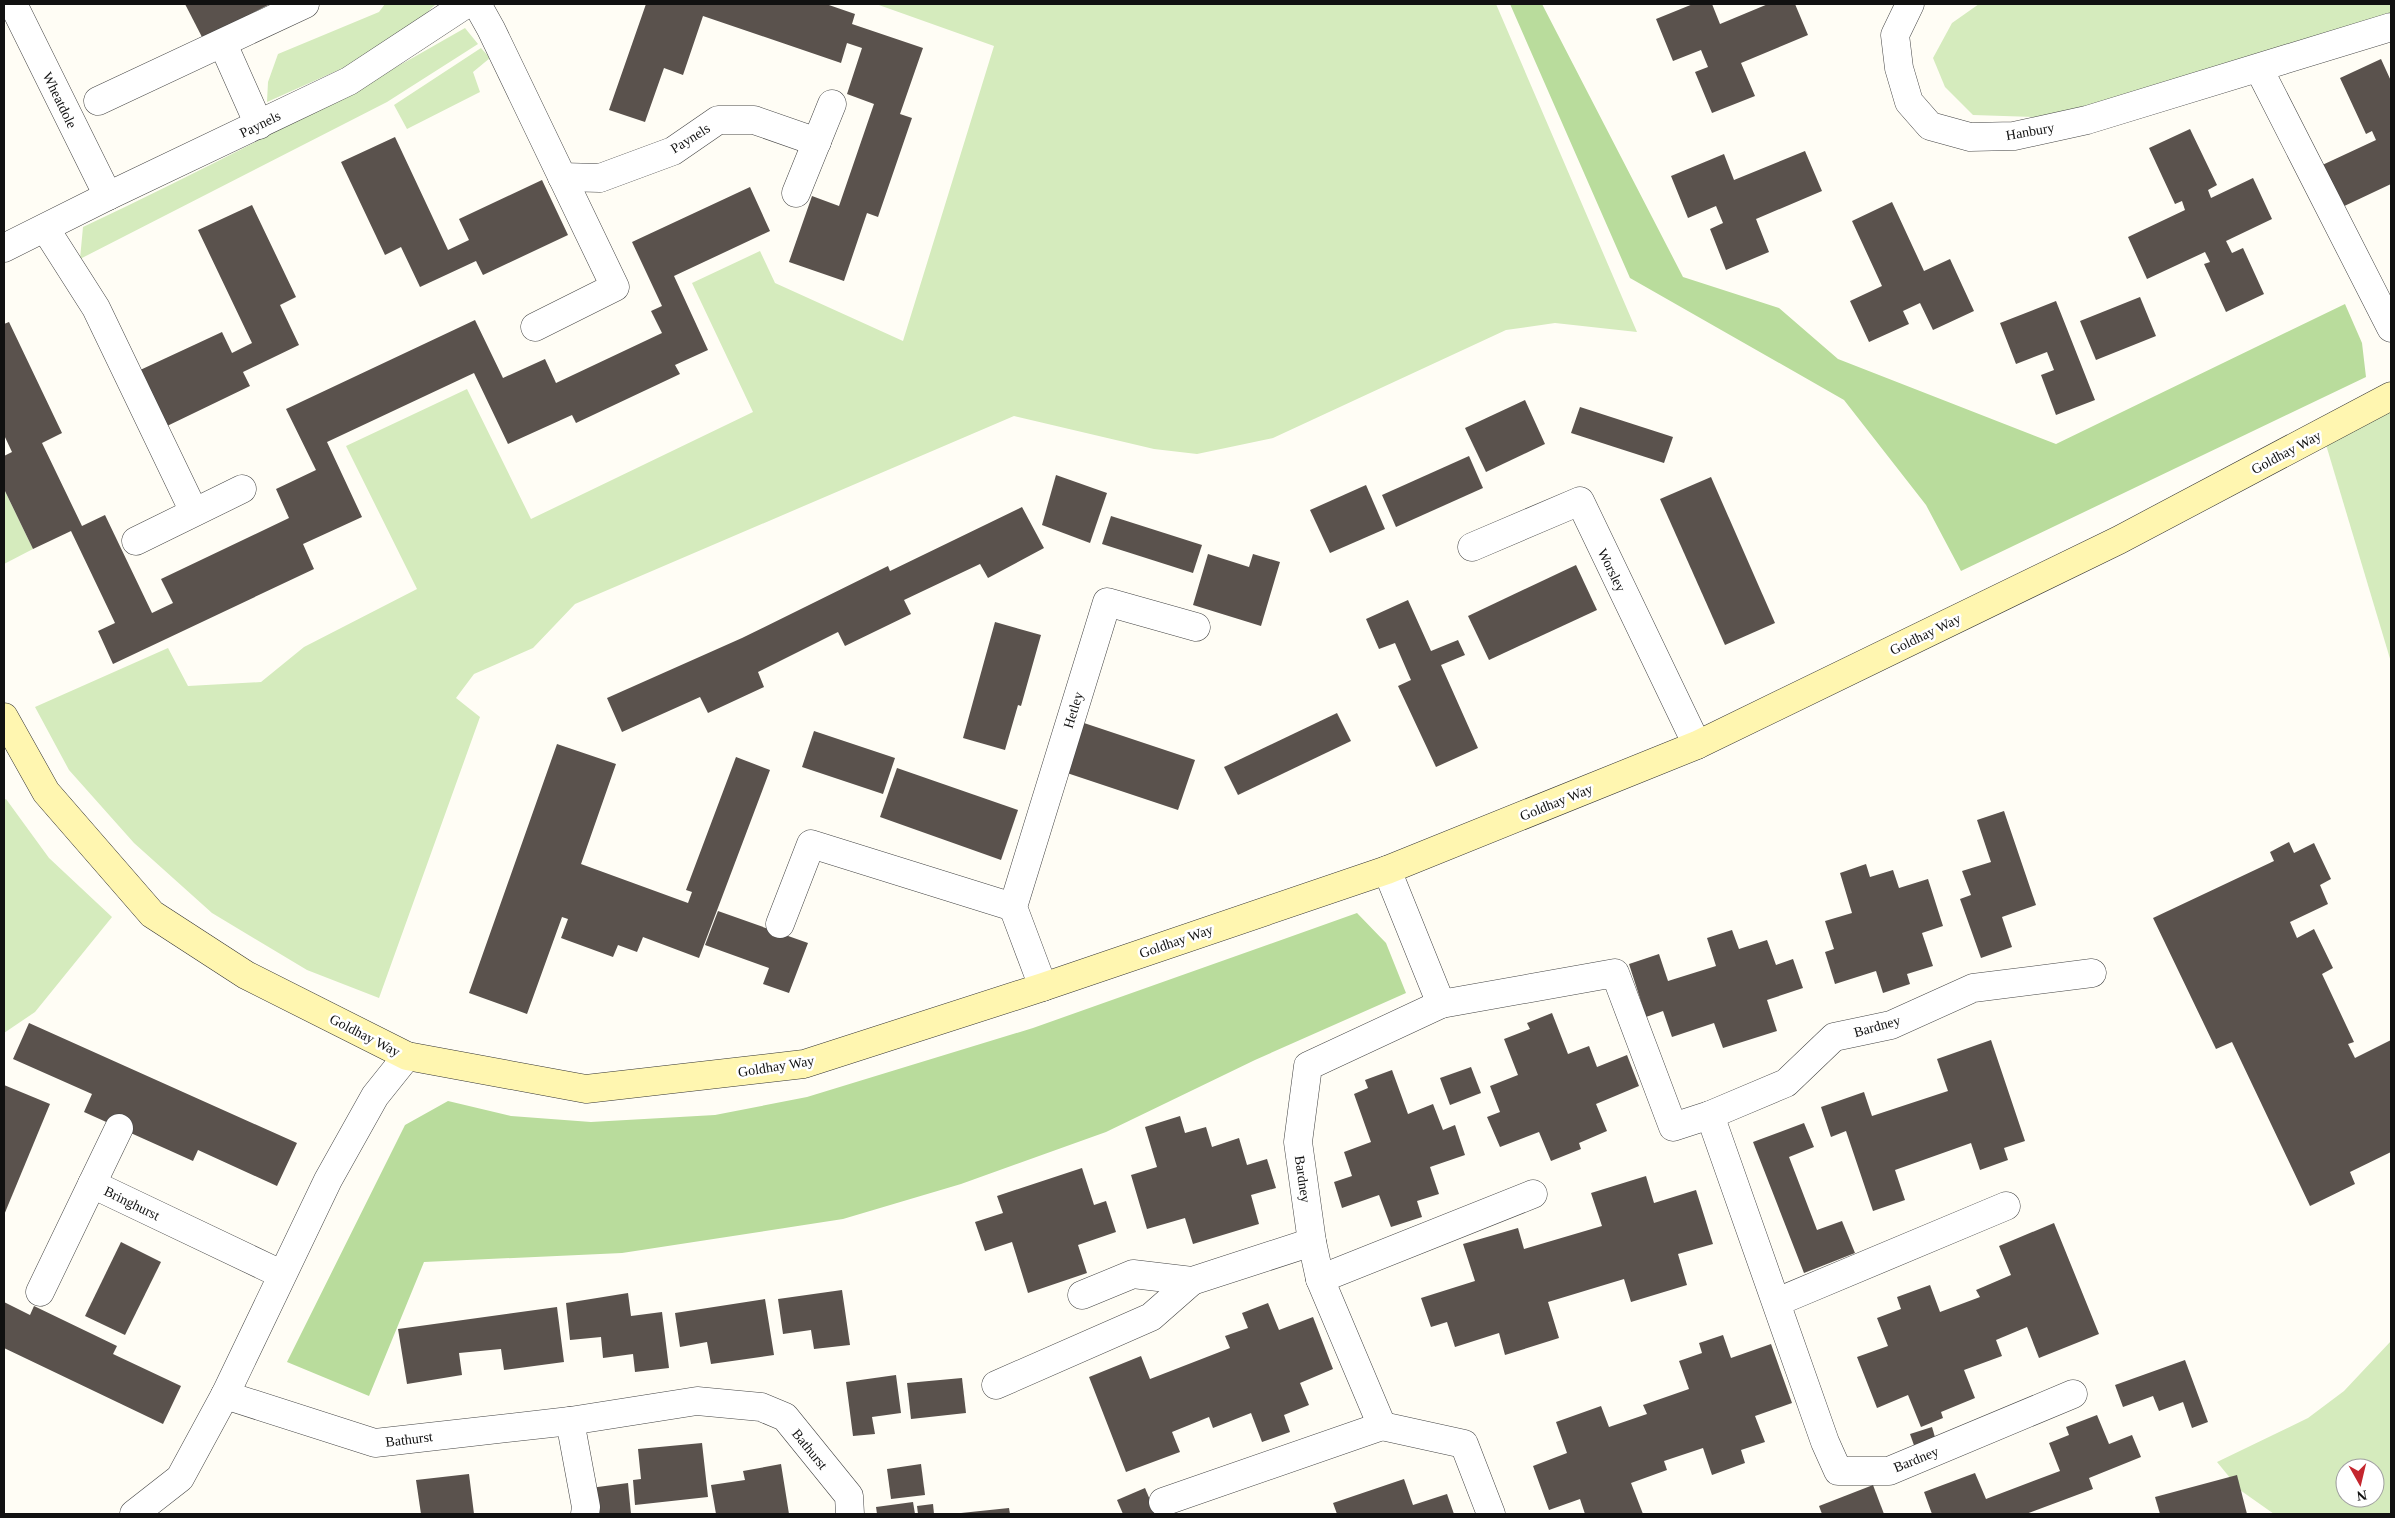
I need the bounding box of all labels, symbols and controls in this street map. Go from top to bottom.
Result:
street label: Wheatdole [40,70,80,131]
street label: Paynels [237,108,283,141]
street label: Hanbury [2005,120,2056,143]
street label: Paynels [668,121,713,156]
street label: Goldhay Way [2249,428,2324,477]
street label: Worsley [1595,546,1628,594]
street label: Goldhay Way [1887,611,1963,658]
street label: Hetley [1061,690,1086,730]
street label: Goldhay Way [1518,781,1595,824]
street label: Goldhay Way [1137,922,1215,961]
street label: Goldhay Way [327,1011,402,1060]
street label: Bardney [1852,1013,1902,1040]
street label: Goldhay Way [737,1053,815,1080]
street label: Bardney [1292,1155,1313,1204]
street label: Bringhurst [102,1184,162,1223]
street label: Bathurst [789,1426,830,1473]
street label: Bathurst [385,1429,434,1450]
street label: Bardney [1891,1444,1941,1475]
north arrow [2335,1458,2385,1508]
text: N [2356,1487,2368,1504]

